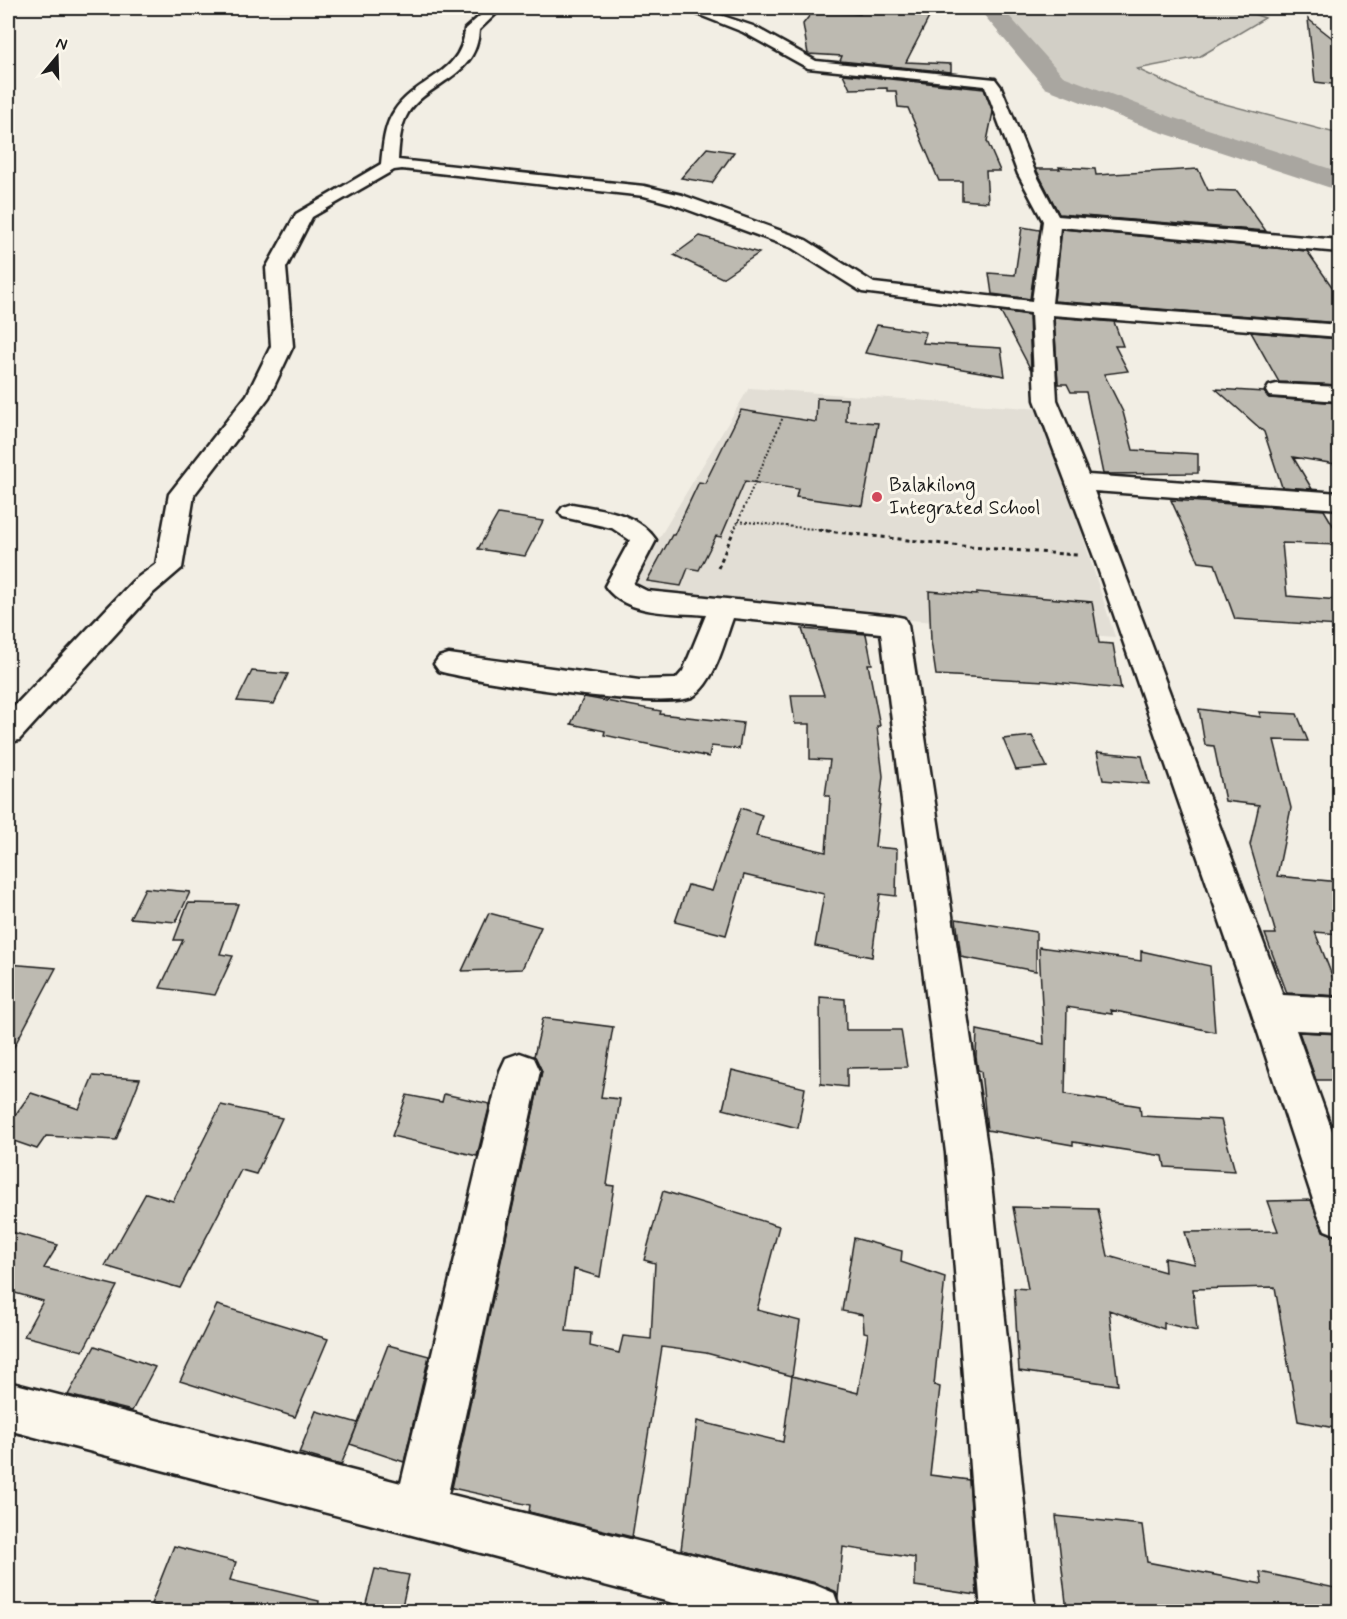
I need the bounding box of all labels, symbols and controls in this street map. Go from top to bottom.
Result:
north arrow [27,27,87,87]
text: N [53,33,70,56]
place label: Balakilong Integrated School [889,472,1040,523]
marker: Balakilong Integrated School [870,490,884,504]

